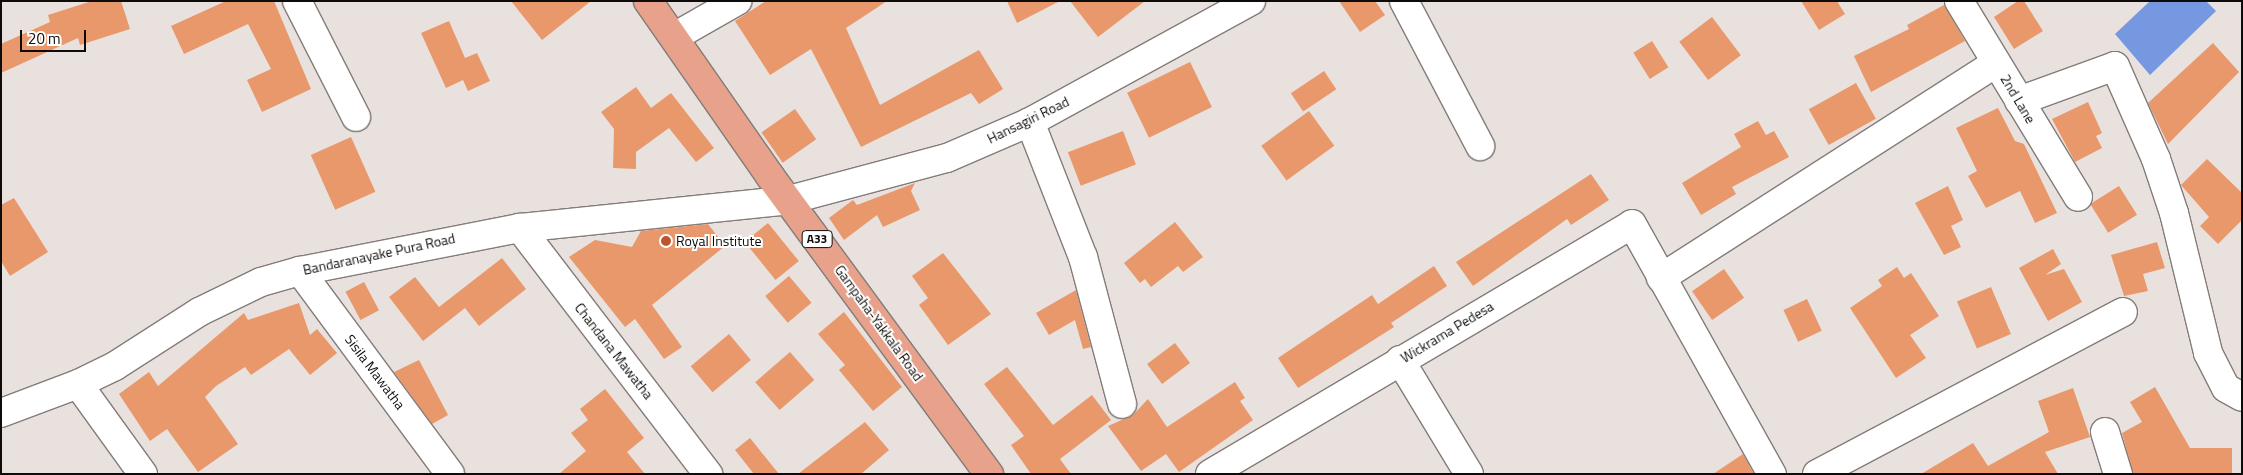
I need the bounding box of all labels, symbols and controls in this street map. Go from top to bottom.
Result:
scale bar [22,20,89,52]
text: 20 m [28,27,61,50]
street label: 2nd Lane [1997,71,2039,127]
street label: Hansagiri Road [984,93,1072,147]
street label: Bandaranayake Pura Road [301,230,457,278]
road number: A33 [801,230,833,248]
place label: Royal Institute [676,233,761,249]
marker: Royal Institute [660,235,672,247]
street label: Gampaha-Yakkala Road [831,262,927,384]
street label: Wickrama Pedesa [1398,298,1496,366]
street label: Chandana Mawatha [571,300,657,402]
street label: Sisila Mawatha [341,331,409,413]

